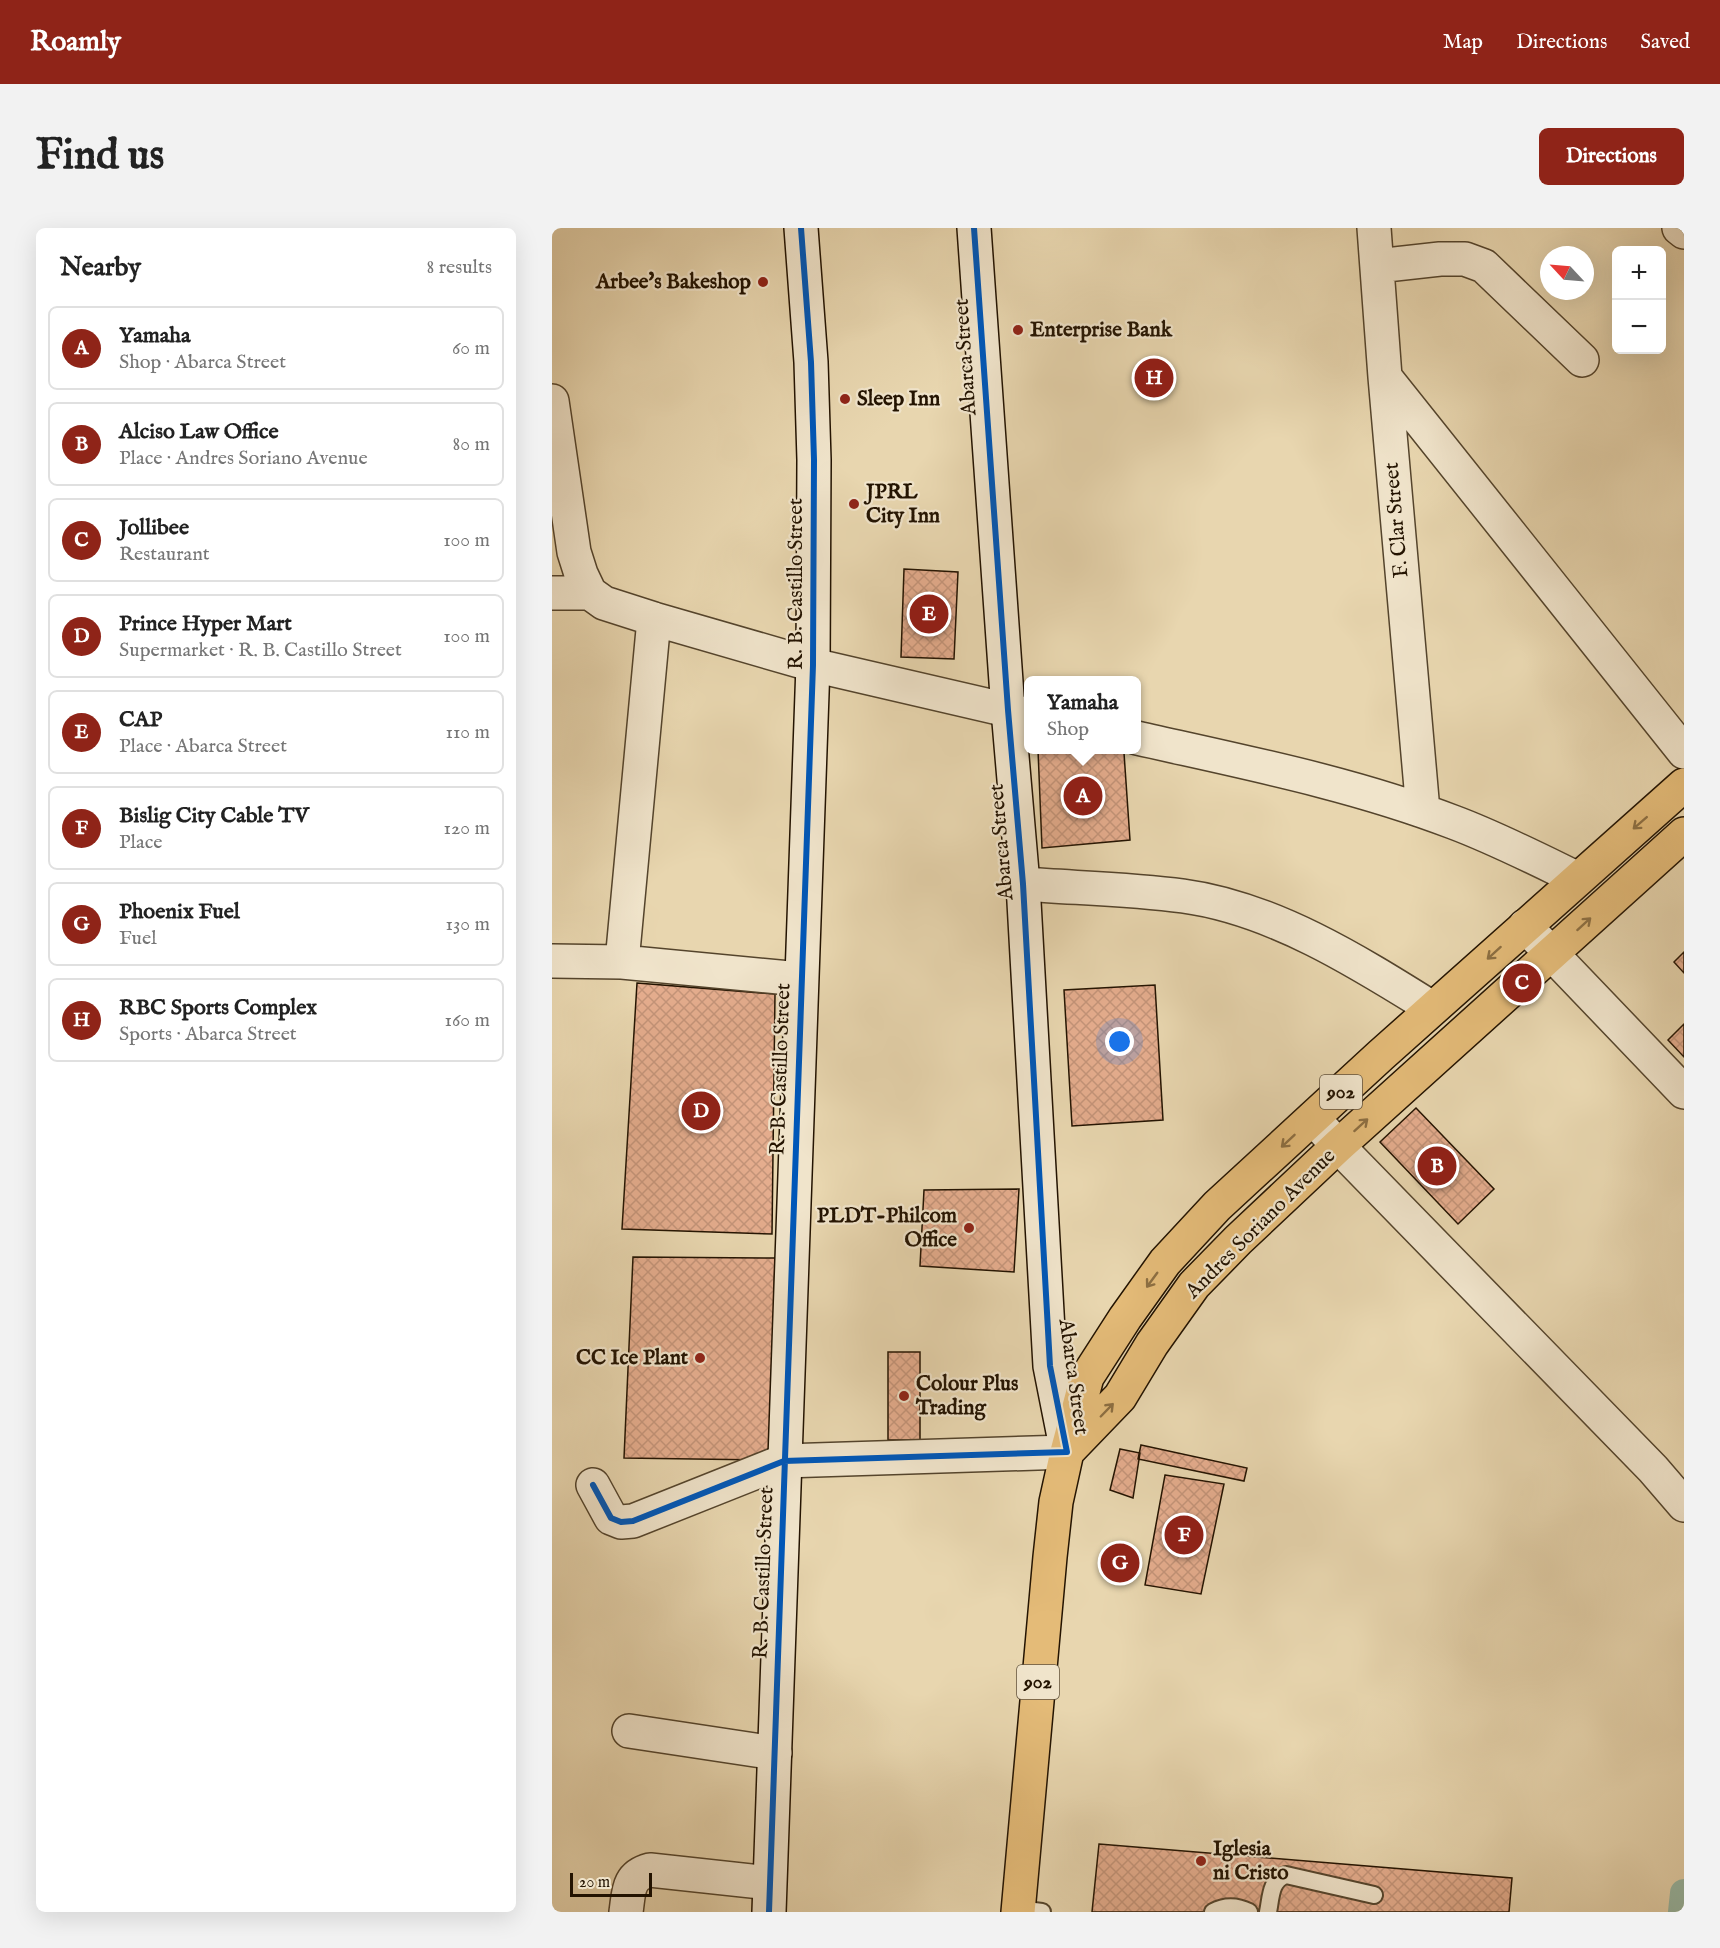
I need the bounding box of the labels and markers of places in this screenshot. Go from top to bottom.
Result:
place label: Arbee's Bakeshop [595,269,752,296]
marker: Arbee's Bakeshop [756,275,770,289]
place label: Enterprise Bank [1030,317,1173,344]
marker: Enterprise Bank [1011,323,1025,337]
pin: H [1134,356,1174,400]
place label: Sleep Inn [857,386,940,413]
marker: Sleep Inn [838,392,852,406]
place label: JPRL City Inn [863,479,940,530]
marker: JPRL City Inn [847,497,861,511]
pin: E [910,592,949,636]
pin: A [1064,774,1102,818]
pin: C [1502,960,1542,1005]
pin: D [682,1088,720,1134]
pin: B [1418,1144,1456,1188]
place label: PLDT-Philcom Office [817,1203,958,1254]
marker: PLDT-Philcom Office [962,1221,976,1235]
place label: CC Ice Plant [576,1345,689,1372]
marker: CC Ice Plant [693,1351,707,1365]
place label: Colour Plus Trading [915,1371,1018,1422]
marker: Colour Plus Trading [897,1389,911,1403]
pin: F [1164,1512,1204,1558]
pin: G [1100,1540,1140,1586]
place label: Iglesia ni Cristo [1213,1836,1289,1887]
marker: Iglesia ni Cristo [1194,1854,1208,1868]

